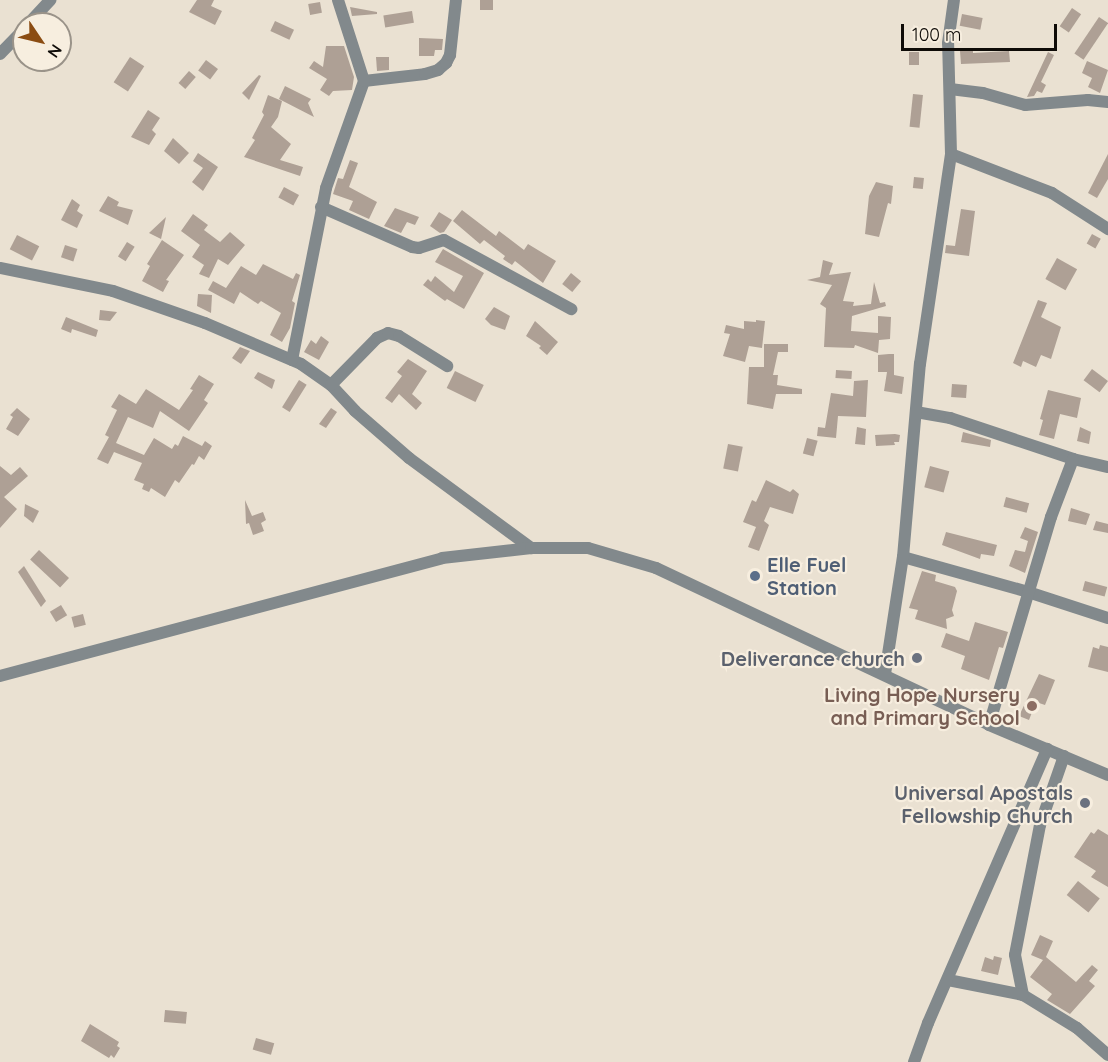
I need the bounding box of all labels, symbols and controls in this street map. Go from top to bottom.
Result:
north arrow [12,12,72,72]
scale bar [904,12,1060,50]
text: 100 m [912,23,961,46]
text: N [44,41,67,62]
place label: Elle Fuel Station [767,552,846,599]
marker: Elle Fuel Station [748,569,762,583]
place label: Deliverance church [721,646,905,670]
marker: Deliverance church [910,651,924,665]
place label: Living Hope Nursery and Primary School [824,682,1020,729]
marker: Living Hope Nursery and Primary School [1025,699,1039,713]
place label: Universal Apostals Fellowship Church [894,780,1073,827]
marker: Universal Apostals Fellowship Church [1078,796,1092,810]

